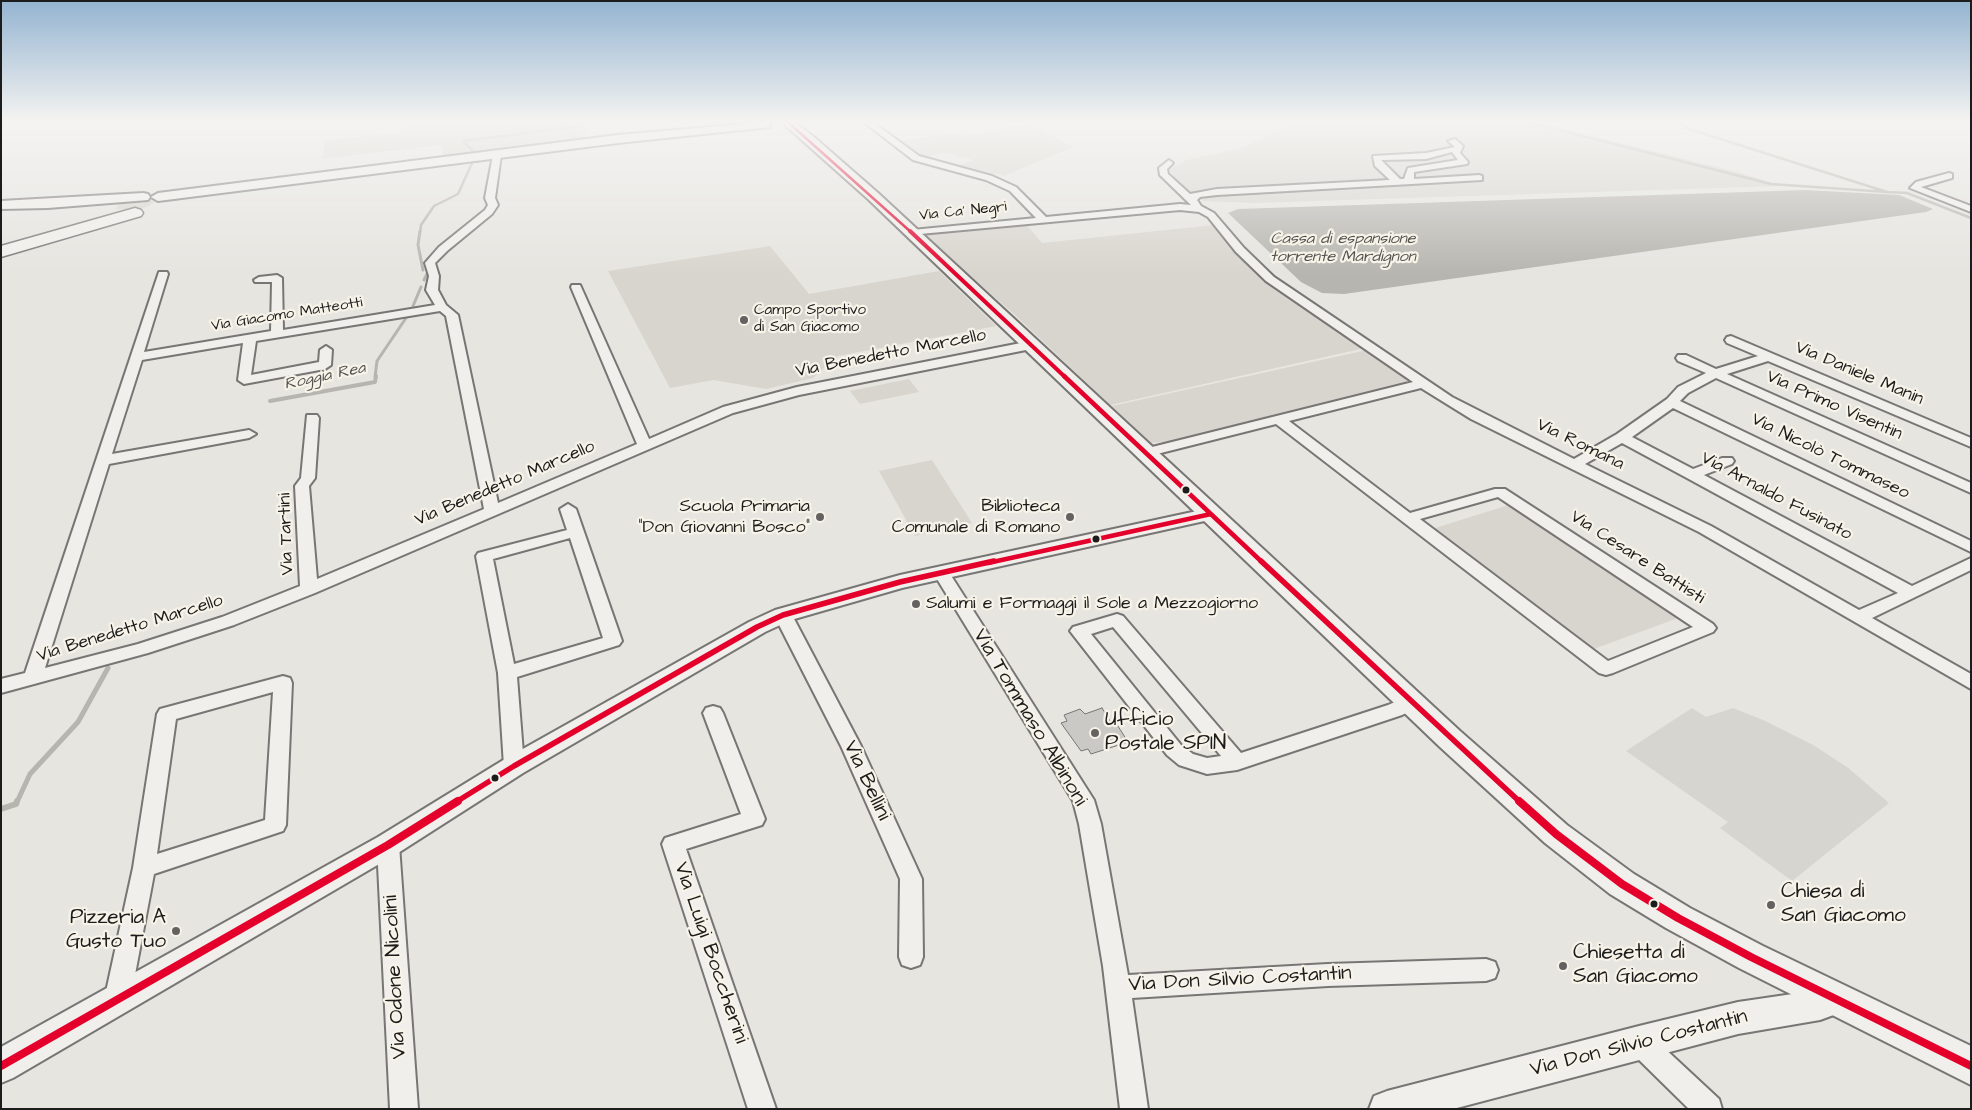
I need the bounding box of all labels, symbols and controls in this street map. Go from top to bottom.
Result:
street label: Via Ca' Negri [918,198,1008,226]
water label: Cassa di espansione torrente Mardignon [1270,230,1416,268]
street label: Via Giacomo Matteotti [210,294,364,336]
place label: Campo Sportivo di San Giacomo [754,302,866,337]
marker: Campo Sportivo di San Giacomo [738,314,750,326]
street label: Via Benedetto Marcello [794,325,988,383]
street label: Via Daniele Manin [1792,337,1926,411]
water label: Roggia Rea [283,359,367,395]
street label: Via Primo Visentin [1763,366,1905,446]
street label: Via Nicolò Tommaseo [1747,409,1913,505]
street label: Via Romana [1533,415,1627,475]
street label: Via Benedetto Marcello [412,436,598,532]
street label: Via Arnaldo Fusinato [1697,448,1855,546]
unlabelled marker [1181,485,1191,495]
street label: Via Tartini [275,492,299,576]
place label: Scuola Primaria "Don Giovanni Bosco" [638,496,810,538]
place label: Biblioteca Comunale di Romano [892,496,1060,538]
street label: Via Cesare Battisti [1566,506,1708,610]
marker: Scuola Primaria "Don Giovanni Bosco" [814,511,826,523]
marker: Biblioteca Comunale di Romano [1064,511,1076,523]
unlabelled marker [1091,534,1101,544]
street label: Via Benedetto Marcello [34,590,226,668]
place label: Salumi e Formaggi il Sole a Mezzogiorno [926,593,1258,615]
marker: Salumi e Formaggi il Sole a Mezzogiorno [910,598,922,610]
street label: Via Tommaso Albinoni [966,625,1092,811]
place label: Ufficio Postale SPIN [1105,708,1226,758]
marker: Ufficio Postale SPIN [1089,727,1101,739]
street label: Via Bellini [837,737,895,825]
unlabelled marker [490,773,500,783]
street label: Via Luigi Boccherini [667,859,753,1047]
place label: Chiesa di San Giacomo [1781,880,1906,930]
street label: Via Odone Nicolini [379,894,413,1060]
unlabelled marker [1649,899,1659,909]
marker: Chiesa di San Giacomo [1765,899,1777,911]
place label: Pizzeria A Gusto Tuo [66,906,166,956]
marker: Pizzeria A Gusto Tuo [170,925,182,937]
place label: Chiesetta di San Giacomo [1573,941,1698,991]
marker: Chiesetta di San Giacomo [1557,960,1569,972]
street label: Via Don Silvio Costantin [1128,962,1352,998]
street label: Via Don Silvio Costantin [1528,1005,1750,1083]

